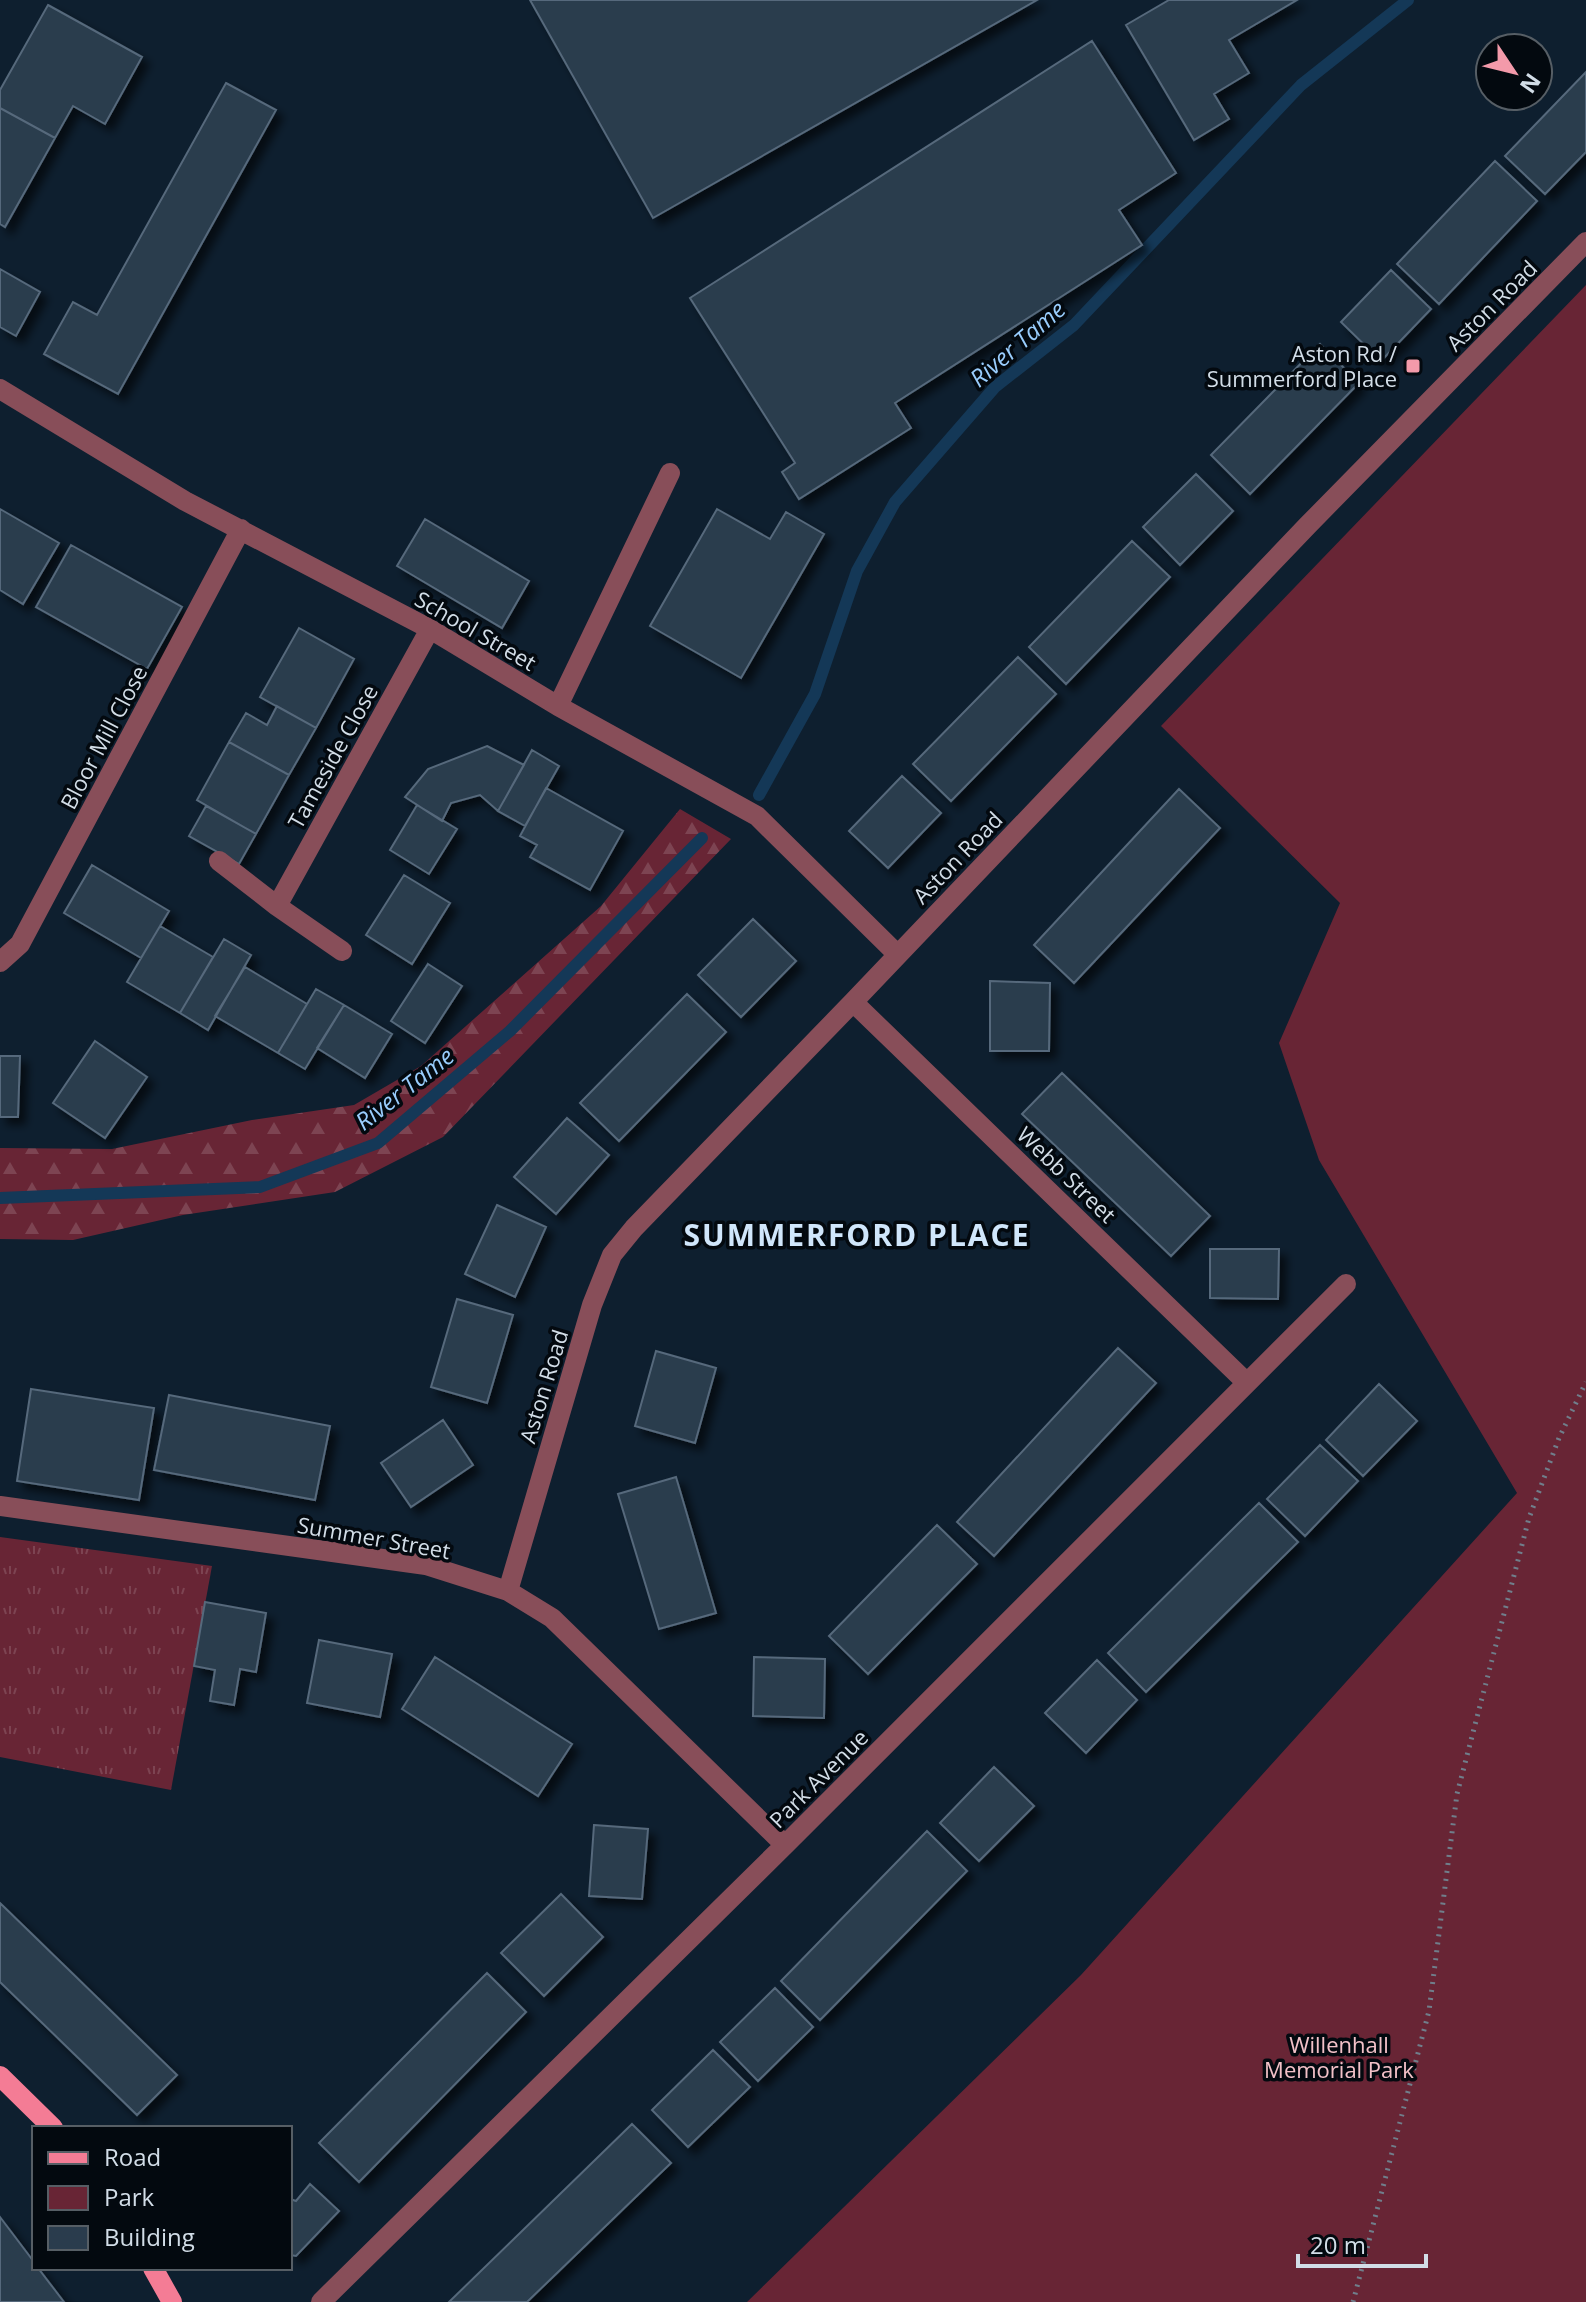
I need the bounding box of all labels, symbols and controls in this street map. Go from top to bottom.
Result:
north arrow [1474,32,1554,112]
text: N [1514,68,1549,100]
street label: Aston Road [1439,253,1543,357]
water label: River Tame [962,292,1072,394]
place label: Aston Rd / Summerford Place [1207,338,1397,393]
marker: Aston Rd / Summerford Place [1404,357,1422,375]
street label: School Street [410,583,542,677]
street label: Bloor Mill Close [53,660,153,814]
street label: Tameside Close [280,679,384,833]
street label: Aston Road [906,804,1008,910]
water label: River Tame [348,1039,460,1137]
street label: Webb Street [1011,1119,1123,1229]
district label: SUMMERFORD PLACE [684,1214,1030,1255]
street label: Aston Road [512,1326,574,1446]
street label: Summer Street [295,1509,453,1565]
street label: Park Avenue [762,1722,874,1834]
park label: Willenhall Memorial Park [1264,2029,1414,2084]
legend [32,2126,292,2270]
text: Road [104,2140,161,2173]
text: Park [104,2180,155,2213]
scale bar [1298,2218,1426,2268]
text: Building [104,2220,195,2253]
text: 20 m [1310,2228,1366,2261]

